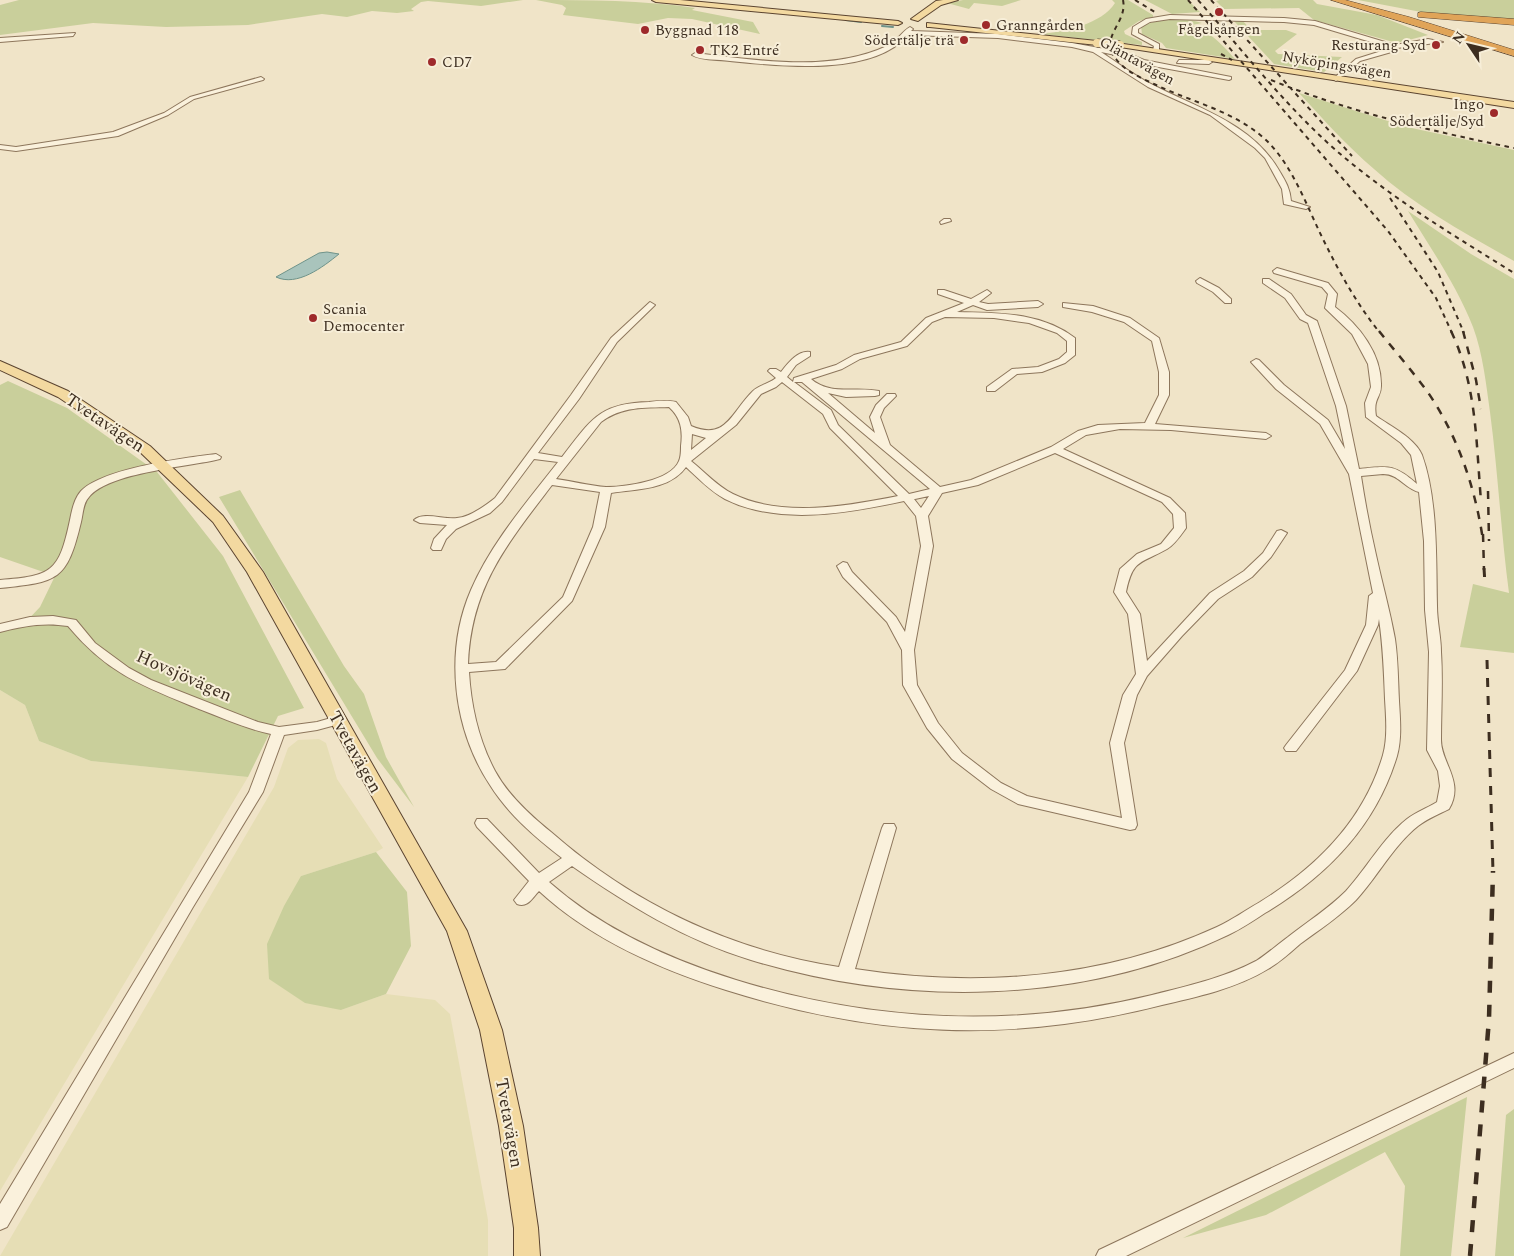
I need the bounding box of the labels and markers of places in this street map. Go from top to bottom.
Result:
marker: Fågelsången [1213,6,1225,18]
place label: Granngården [996,14,1084,37]
place label: Fågelsången [1178,18,1260,41]
place label: Byggnad 118 [655,19,739,42]
marker: Granngården [980,19,992,31]
marker: Byggnad 118 [639,24,651,36]
place label: Södertälje trä [864,29,955,52]
marker: Södertälje trä [958,34,970,46]
place label: Resturang Syd [1331,34,1426,57]
place label: TK2 Entré [710,39,779,62]
marker: Resturang Syd [1430,39,1442,51]
marker: TK2 Entré [694,44,706,56]
place label: CD7 [442,51,472,74]
marker: CD7 [426,56,438,68]
place label: Ingo Södertälje/Syd [1389,93,1484,133]
marker: Ingo Södertälje/Syd [1488,107,1500,119]
place label: Scania Democenter [323,298,405,338]
marker: Scania Democenter [307,312,319,324]

